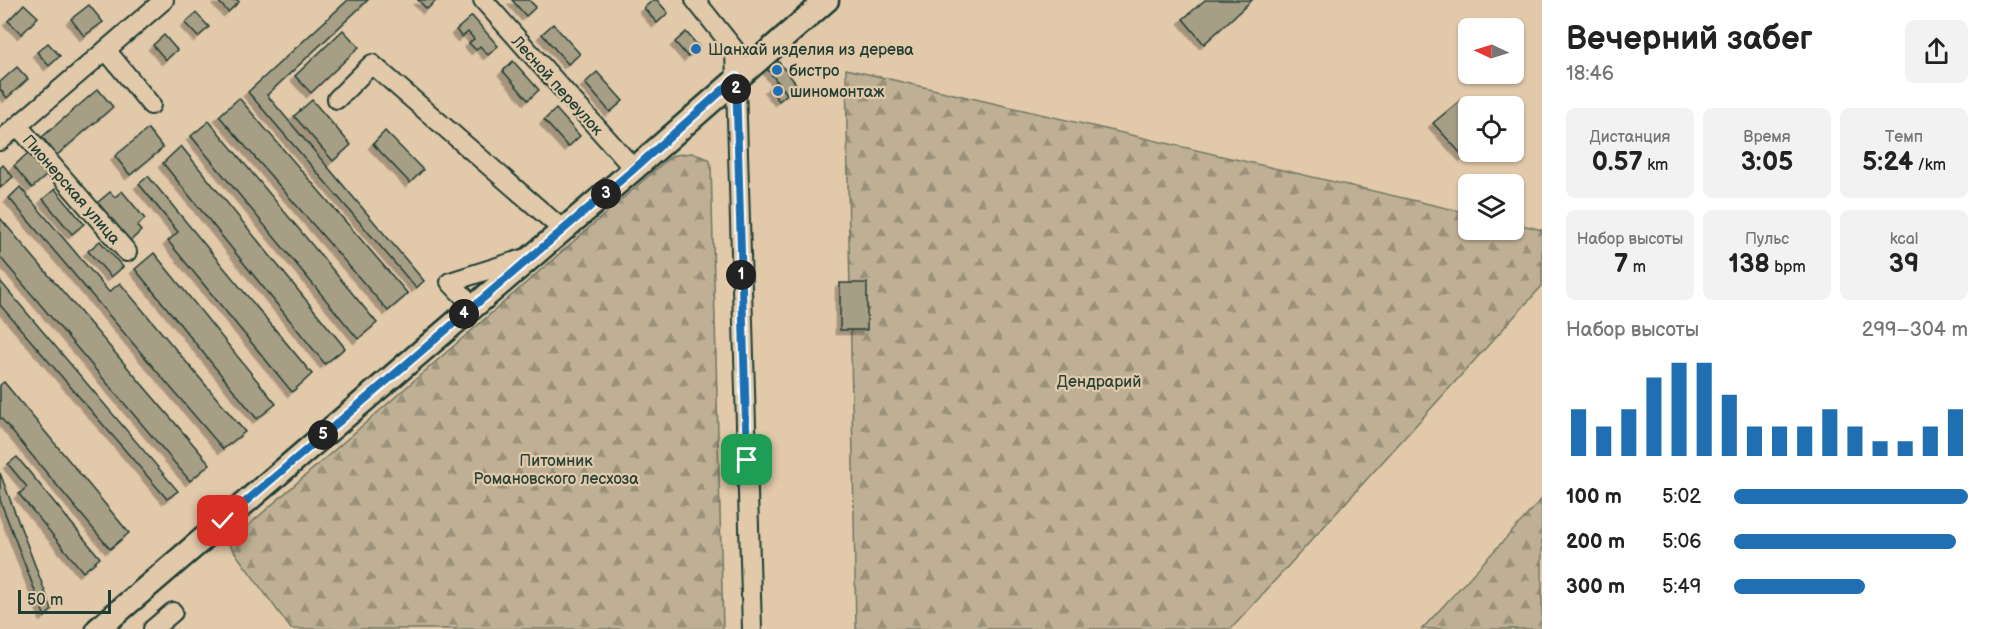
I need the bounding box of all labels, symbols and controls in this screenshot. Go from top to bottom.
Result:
north arrow [1458,18,1524,84]
map controls [1458,18,1524,240]
text: Вечерний забег [1566,19,1813,59]
button: share [1905,20,1968,83]
street label: Лесной переулок [507,32,607,140]
place label: Шанхай изделия из дерева [708,41,914,60]
marker: Шанхай изделия из дерева [689,42,703,56]
place label: бистро [789,62,839,81]
text: 18:46 [1566,62,1614,86]
marker: бистро [770,63,784,77]
pin: 2 [721,74,751,104]
text: 2 [731,79,741,98]
place label: шиномонтаж [790,83,885,102]
marker: шиномонтаж [771,84,785,98]
button: locate [1458,96,1524,162]
text: Дистанция [1590,128,1670,147]
text: Время [1743,128,1791,147]
text: Темп [1885,128,1923,147]
street label: Пионерская улица [18,131,124,249]
text: 0.57 [1592,147,1643,178]
text: 3:05 [1741,147,1793,178]
text: 5:24 [1862,147,1913,178]
text: km [1643,156,1668,175]
text: /km [1913,156,1946,175]
button: layers [1458,174,1524,240]
pin: 3 [591,179,621,209]
text: 3 [601,184,611,203]
text: Набор высоты [1577,230,1683,249]
text: Пульс [1745,230,1789,249]
text: kcal [1890,230,1918,249]
text: 7 [1614,249,1628,280]
text: 138 [1728,249,1770,280]
text: 39 [1889,249,1919,280]
text: m [1628,258,1646,277]
text: bpm [1770,258,1806,277]
pin: 1 [726,260,756,290]
text: 1 [738,265,744,284]
pin: 4 [449,299,479,329]
text: 4 [459,304,469,323]
text: Набор высоты [1566,318,1699,342]
text: 299–304 m [1862,318,1968,342]
park label: Дендрарий [1057,373,1141,392]
pin: 5 [308,420,338,450]
text: 5 [318,425,328,444]
pin [721,434,772,485]
icon: arrive [730,443,763,476]
park label: Питомник Романовского лесхоза [473,452,639,489]
text: 100 m [1566,485,1622,509]
text: 5:02 [1662,485,1701,509]
pin [197,495,248,546]
icon: check [206,504,239,537]
text: 200 m [1566,530,1625,554]
text: 5:06 [1662,530,1701,554]
text: 300 m [1566,575,1625,599]
text: 5:49 [1662,575,1701,599]
scale bar [18,587,111,614]
text: 50 m [27,591,63,610]

